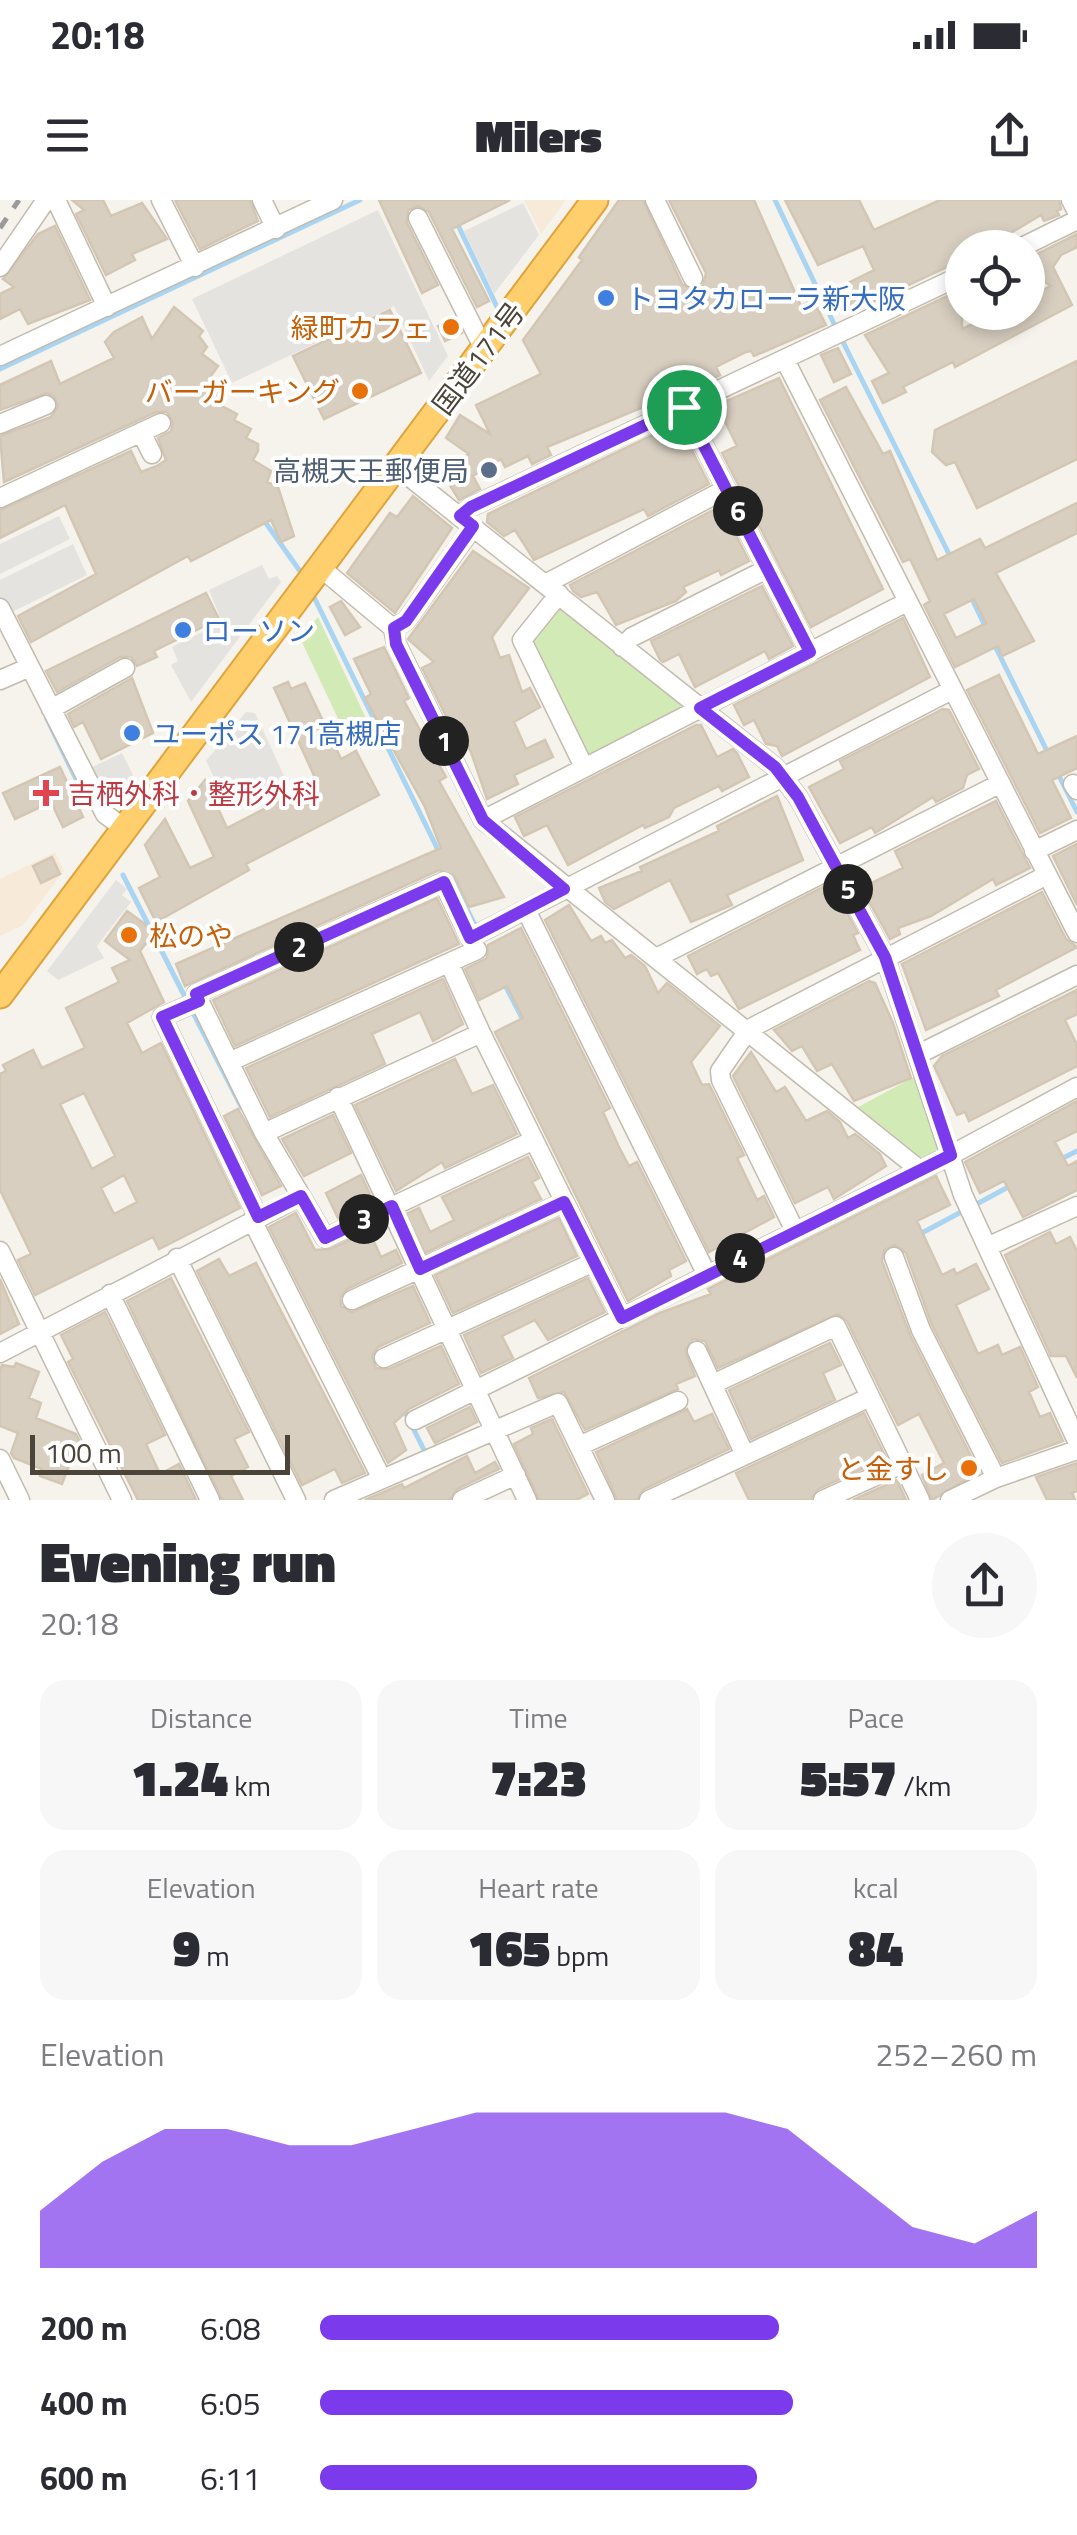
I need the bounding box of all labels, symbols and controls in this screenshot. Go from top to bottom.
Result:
text: 20:18 [50,6,145,64]
text: Milers [475,101,602,169]
icon: menu [40,108,95,163]
icon: share [982,108,1037,163]
map controls [945,230,1045,330]
button: locate [945,230,1045,330]
place label: トヨタカローラ新大阪 [626,277,906,320]
marker: トヨタカローラ新大阪 [595,287,617,309]
street label: 国道171号 [421,293,535,423]
place label: 緑町カフェ [291,306,431,349]
marker: 緑町カフェ [440,316,462,338]
pin [642,365,727,450]
place label: バーガーキング [145,370,340,413]
marker: バーガーキング [349,380,371,402]
icon: arrive [657,380,712,435]
place label: 高槻天王郵便局 [273,449,469,492]
marker: 高槻天王郵便局 [478,459,500,481]
pin: 6 [713,486,763,536]
text: 6 [730,489,746,532]
place label: ローソン [203,609,315,652]
marker: ローソン [172,619,194,641]
place label: ユーポス 171高槻店 [152,712,401,755]
pin: 1 [419,716,469,766]
text: 1 [436,719,452,762]
marker: ユーポス 171高槻店 [121,722,143,744]
place label: 吉栖外科・整形外科 [68,772,320,815]
marker: 吉栖外科・整形外科 [33,780,59,806]
pin: 5 [823,864,873,914]
text: 5 [840,867,856,910]
place label: 松のや [149,914,233,957]
pin: 2 [274,922,324,972]
marker: 松のや [118,924,140,946]
text: 2 [291,925,307,968]
pin: 3 [339,1194,389,1244]
text: 3 [356,1197,372,1240]
pin: 4 [715,1233,765,1283]
text: 4 [732,1236,748,1279]
scale bar [30,1430,290,1474]
text: 100 m [45,1431,122,1474]
place label: と金すし [837,1447,949,1490]
marker: と金すし [958,1457,980,1479]
text: Evening run [40,1520,336,1603]
button: share [932,1533,1037,1638]
text: 20:18 [40,1599,119,1647]
text: Distance [150,1696,252,1739]
text: Time [509,1696,568,1739]
text: Pace [847,1696,904,1739]
text: 1.24 [131,1739,228,1815]
text: 7:23 [490,1739,587,1815]
text: 5:57 [800,1739,897,1815]
text: km [228,1764,271,1807]
text: /km [897,1764,952,1807]
text: Elevation [147,1866,256,1909]
text: Heart rate [478,1866,599,1909]
text: kcal [853,1866,899,1909]
text: 9 [173,1909,200,1985]
text: 165 [468,1909,550,1985]
text: 84 [848,1909,903,1985]
text: m [200,1934,230,1977]
text: bpm [550,1934,609,1977]
text: Elevation [40,2030,164,2078]
text: 252–260 m [875,2030,1037,2078]
text: 200 m [40,2304,128,2352]
text: 6:08 [200,2304,261,2352]
text: 400 m [40,2379,128,2427]
text: 6:05 [200,2379,261,2427]
text: 600 m [40,2454,128,2502]
text: 6:11 [200,2454,261,2502]

